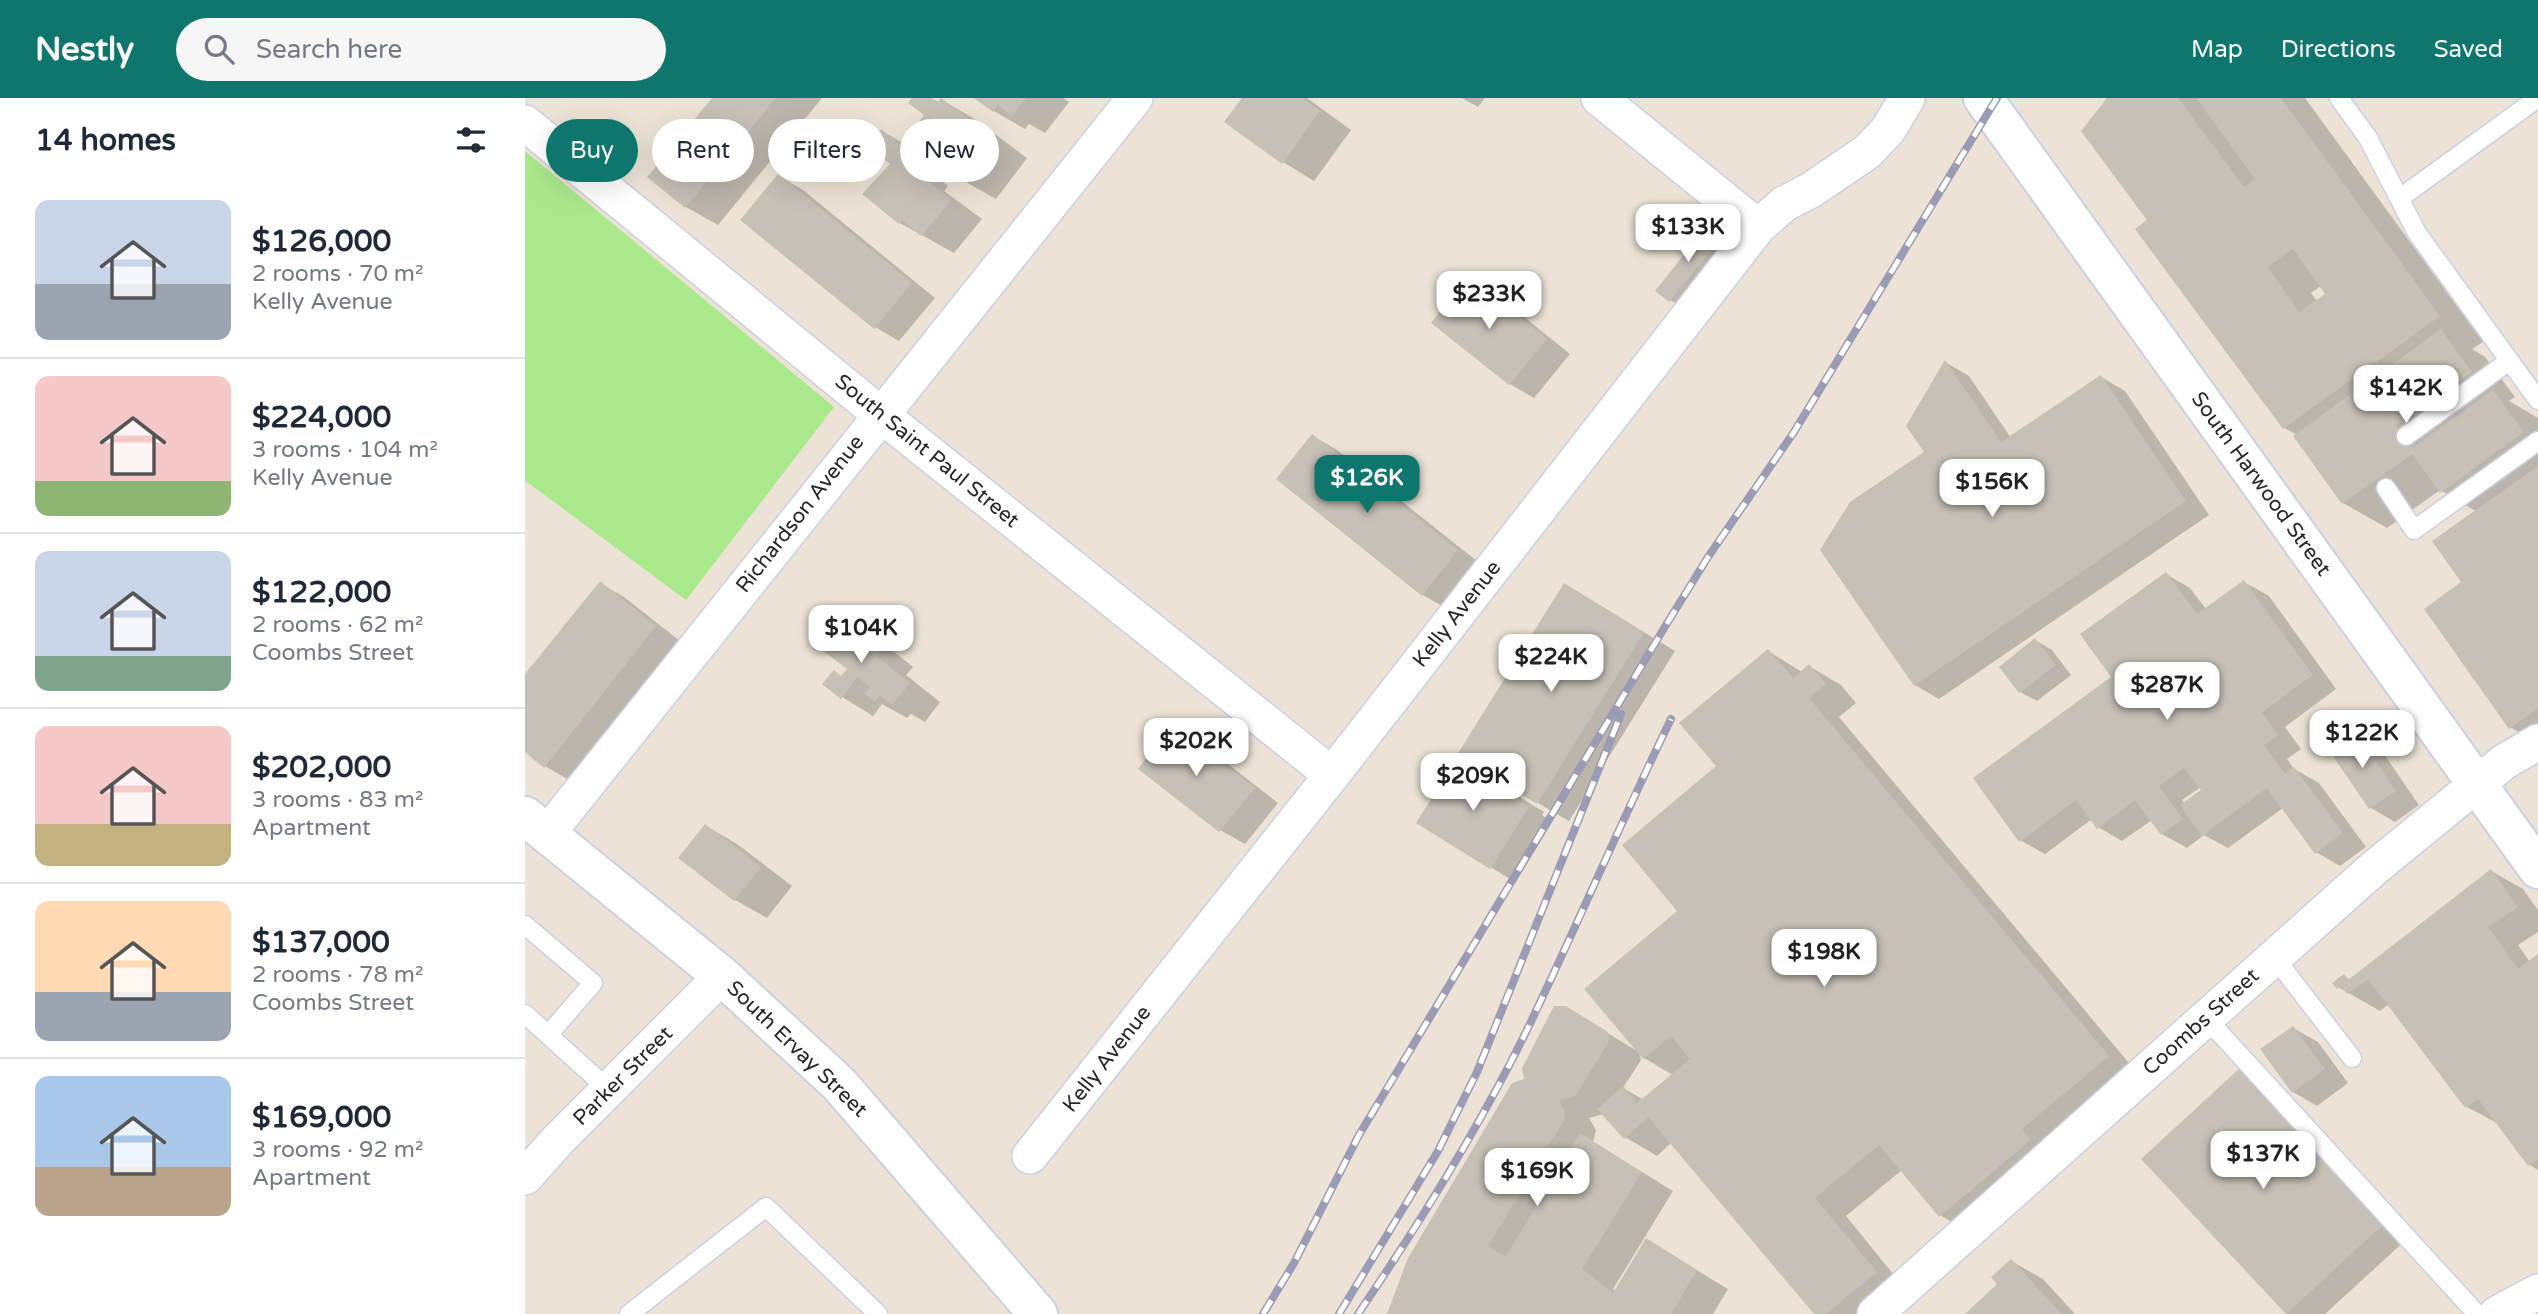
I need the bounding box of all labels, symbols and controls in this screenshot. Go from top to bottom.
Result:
search box [176,18,666,81]
text: Nestly [35,30,134,69]
icon: search [200,30,238,68]
text: Search here [256,34,402,65]
text: Map [2191,35,2243,64]
text: Directions [2281,35,2396,64]
text: Saved [2434,35,2503,64]
chip: Buy [546,119,638,182]
chip: Rent [652,119,754,182]
chip: Filters [768,119,886,182]
chip: New [900,119,999,182]
icon: filters [452,121,490,159]
text: 14 homes [35,122,176,159]
pin: $133K [1639,204,1737,264]
text: $133K [1652,213,1724,241]
text: $126,000 [252,223,391,260]
icon: home [91,228,175,312]
text: 2 rooms · 70 m² [252,260,423,288]
pin: $233K [1440,272,1538,331]
text: $233K [1453,280,1525,308]
text: Kelly Avenue [252,288,393,316]
pin: $142K [2357,366,2455,425]
street label: South Saint Paul Street [830,369,1024,533]
text: $142K [2370,374,2442,402]
street label: South Harwood Street [2186,387,2336,581]
text: $224,000 [252,399,391,436]
icon: home [91,404,175,488]
street label: Richardson Avenue [731,430,869,598]
text: 3 rooms · 104 m² [252,436,438,464]
pin: $126K [1318,456,1416,515]
pin: $156K [1943,460,2041,519]
text: Kelly Avenue [252,464,393,492]
text: $126K [1331,464,1403,492]
text: $156K [1956,468,2028,496]
street label: Kelly Avenue [1408,556,1506,672]
text: $122,000 [252,574,391,611]
icon: home [91,579,175,663]
pin: $104K [812,606,910,665]
text: 2 rooms · 62 m² [252,611,423,639]
text: $104K [825,614,897,642]
pin: $224K [1502,634,1600,694]
text: Coombs Street [252,639,414,667]
text: $224K [1515,643,1587,671]
pin: $287K [2118,662,2216,722]
text: $287K [2131,671,2203,699]
pin: $122K [2313,710,2411,770]
pin: $202K [1147,718,1245,778]
text: $122K [2326,719,2398,747]
text: $202K [1160,727,1232,755]
text: $202,000 [252,749,391,786]
icon: home [91,754,175,838]
pin: $209K [1424,754,1522,813]
text: $209K [1437,762,1509,790]
text: 3 rooms · 83 m² [252,786,423,814]
text: Apartment [252,814,371,842]
text: $137,000 [252,924,390,961]
icon: home [91,929,175,1013]
pin: $198K [1775,930,1873,989]
text: $198K [1788,938,1860,966]
text: 2 rooms · 78 m² [252,961,423,989]
street label: Coombs Street [2138,963,2264,1081]
street label: South Ervay Street [722,976,872,1122]
text: Coombs Street [252,989,414,1017]
street label: Kelly Avenue [1058,1001,1156,1117]
street label: Parker Street [568,1021,678,1131]
text: $169,000 [252,1099,391,1136]
icon: home [91,1104,175,1188]
pin: $137K [2214,1132,2312,1191]
text: 3 rooms · 92 m² [252,1136,423,1164]
text: $137K [2227,1140,2299,1168]
pin: $169K [1488,1148,1586,1208]
text: $169K [1501,1157,1573,1185]
text: Apartment [252,1164,371,1192]

